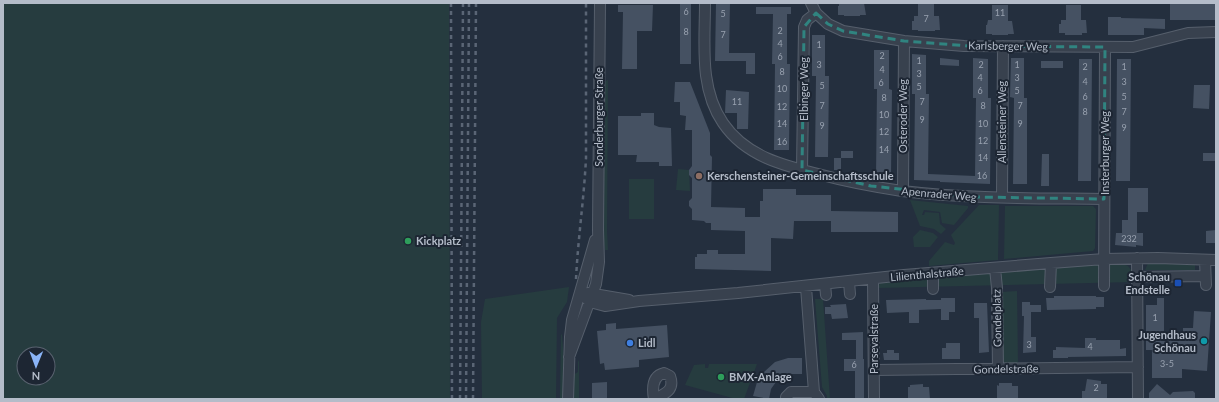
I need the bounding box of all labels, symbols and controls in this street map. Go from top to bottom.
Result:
house number: 6 [683,6,689,17]
house number: 11 [995,7,1005,18]
house number: 5 [720,8,726,19]
house number: 7 [923,13,929,24]
house number: 2 [777,25,783,36]
house number: 8 [683,26,689,37]
house number: 7 [720,29,726,40]
house number: 4 [777,38,783,49]
street label: Karlsberger Weg [968,38,1048,53]
house number: 1 [816,39,822,50]
house number: 2 [879,50,885,61]
house number: 6 [777,51,783,62]
house number: 1 [916,55,922,66]
street label: Elbinger Weg [797,57,810,121]
house number: 3 [816,59,822,70]
house number: 2 [978,59,984,70]
house number: 1 [1014,59,1020,70]
house number: 2 [1082,61,1088,72]
house number: 1 [1121,61,1127,72]
house number: 4 [879,64,885,75]
house number: 8 [779,66,785,77]
street label: Sonderburger Straße [592,67,605,167]
house number: 3 [916,68,922,79]
house number: 4 [977,72,983,83]
house number: 3 [1014,72,1020,83]
house number: 4 [1082,76,1088,87]
house number: 3 [1121,76,1127,87]
house number: 6 [878,77,884,88]
street label: Osteroder Weg [896,79,909,153]
house number: 5 [819,80,825,91]
house number: 5 [916,81,922,92]
street label: Allensteiner Weg [995,81,1008,163]
house number: 10 [777,83,787,94]
house number: 6 [977,85,983,96]
house number: 5 [1014,85,1020,96]
house number: 6 [1082,91,1088,102]
house number: 5 [1121,91,1127,102]
house number: 8 [881,92,887,103]
house number: 11 [732,96,742,107]
house number: 7 [919,96,925,107]
house number: 7 [819,100,825,111]
house number: 8 [980,100,986,111]
house number: 7 [1017,100,1023,111]
house number: 12 [777,101,787,112]
house number: 8 [1082,106,1088,117]
house number: 7 [1121,106,1127,117]
house number: 10 [879,109,889,120]
street label: Insterburger Weg [1098,111,1111,195]
house number: 9 [919,114,925,125]
house number: 14 [777,118,787,129]
house number: 10 [978,118,988,129]
house number: 9 [1017,118,1023,129]
house number: 9 [819,120,825,131]
house number: 9 [1121,122,1127,133]
house number: 12 [879,126,889,137]
house number: 12 [978,135,988,146]
house number: 16 [777,136,787,147]
house number: 14 [879,144,889,155]
house number: 14 [978,152,988,163]
place label: Kerschensteiner-Gemeinschaftsschule [707,169,894,182]
house number: 16 [977,170,987,181]
marker: Kerschensteiner-Gemeinschaftsschule [694,171,704,181]
street label: Apenrader Weg [901,184,978,203]
house number: 232 [1121,233,1137,244]
place label: Kickplatz [416,234,461,247]
marker: Kickplatz [403,236,413,246]
street label: Lilienthalstraße [890,264,964,283]
place label: Schönau Endstelle [1125,270,1170,296]
marker: Schönau Endstelle [1173,278,1183,288]
street label: Gondelplatz [989,289,1004,347]
street label: Parsevalstraße [867,304,880,374]
house number: 1 [1152,312,1158,323]
place label: Jugendhaus Schönau [1138,328,1196,354]
place label: Lidl [638,336,656,349]
marker: Jugendhaus Schönau [1199,336,1209,346]
marker: Lidl [625,338,635,348]
house number: 3 [1026,339,1032,350]
house number: 4 [1087,341,1093,352]
north arrow [16,346,56,386]
house number: 3-5 [1160,358,1174,369]
house number: 6 [851,359,857,370]
street label: Gondelstraße [973,361,1039,376]
text: N [31,370,40,383]
place label: BMX-Anlage [729,370,792,383]
marker: BMX-Anlage [716,372,726,382]
house number: 2 [1093,382,1099,393]

